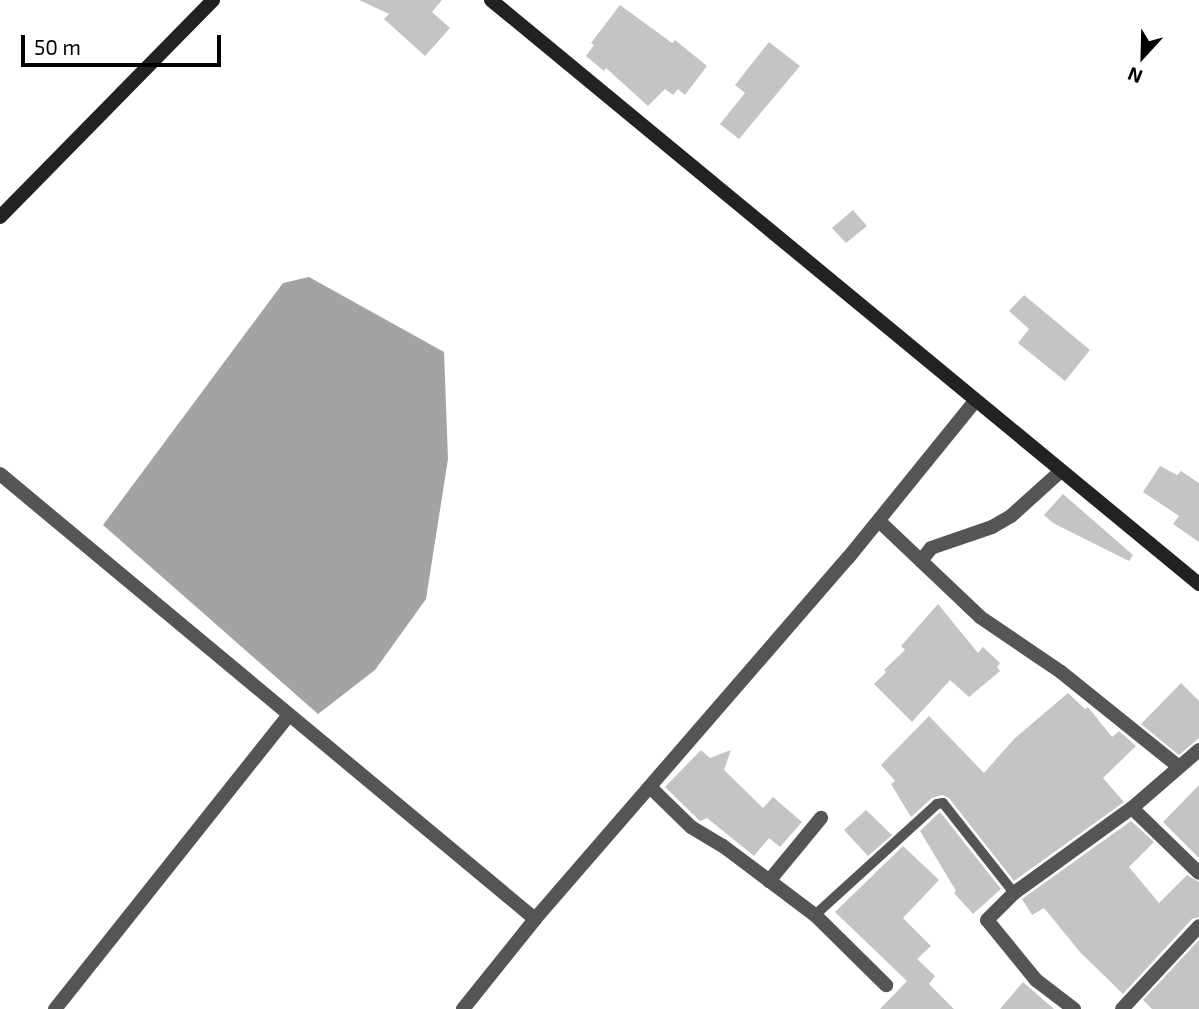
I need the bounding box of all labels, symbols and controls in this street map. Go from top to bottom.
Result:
scale bar [24,21,224,65]
north arrow [1108,21,1178,91]
text: 50 m [34,34,81,59]
text: N [1124,63,1146,89]

